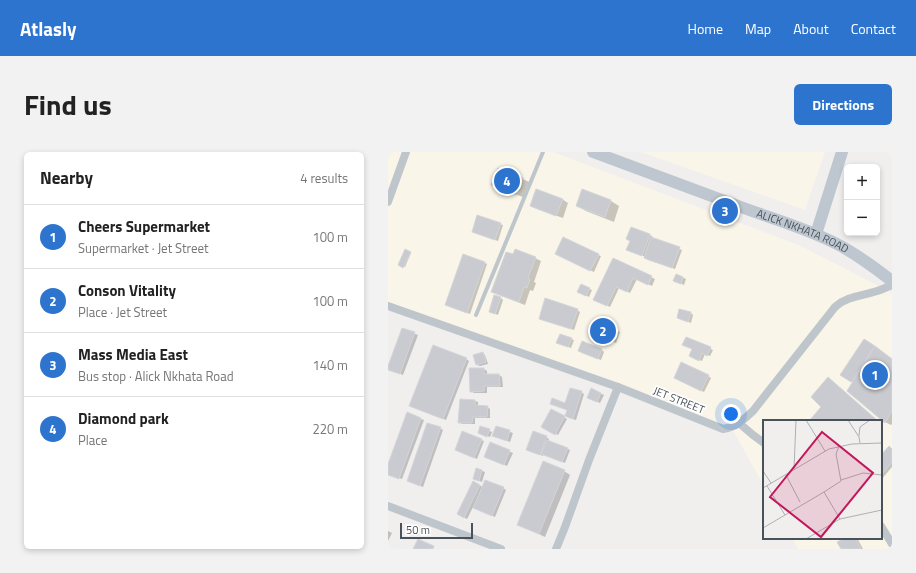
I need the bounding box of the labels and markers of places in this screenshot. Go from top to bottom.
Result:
pin: 4 [494,166,520,196]
pin: 3 [712,196,738,226]
pin: 2 [590,316,616,346]
pin: 1 [862,360,888,390]

